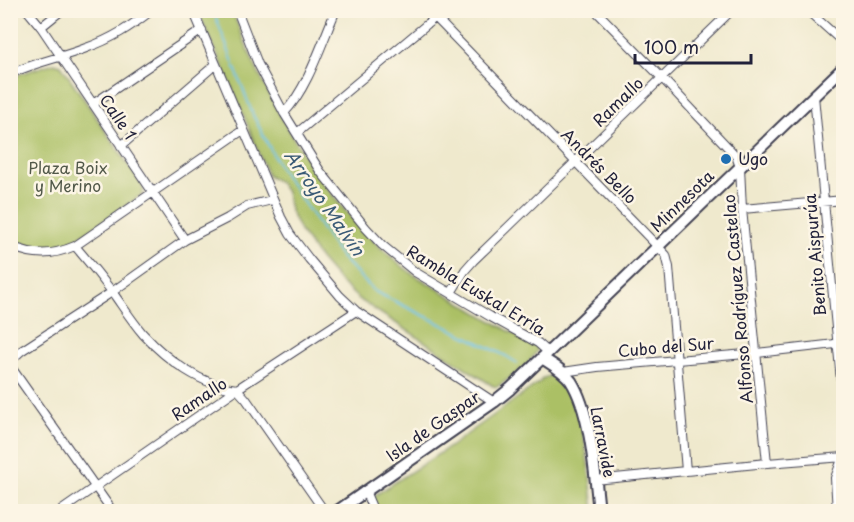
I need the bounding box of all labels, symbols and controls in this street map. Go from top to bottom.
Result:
scale bar [635,27,750,65]
text: 100 m [644,33,699,60]
street label: Ramallo [586,71,648,132]
street label: Calle 1 [95,89,143,144]
street label: Andrés Bello [556,122,643,209]
water label: Arroyo Malvín [279,144,373,262]
place label: Ugo [738,146,768,170]
marker: Ugo [719,152,733,166]
park label: Plaza Boix y Merino [28,155,108,197]
street label: Minnesota [644,164,719,237]
street label: Alfonso Rodríguez Castelao [716,193,758,405]
street label: Benito Aispurúa [797,193,831,317]
street label: Rambla Euskal Erría [403,238,550,340]
street label: Cubo del Sur [617,330,715,362]
street label: Ramallo [166,371,231,426]
street label: Isla de Gaspar [381,384,485,466]
street label: Larravide [585,404,623,479]

